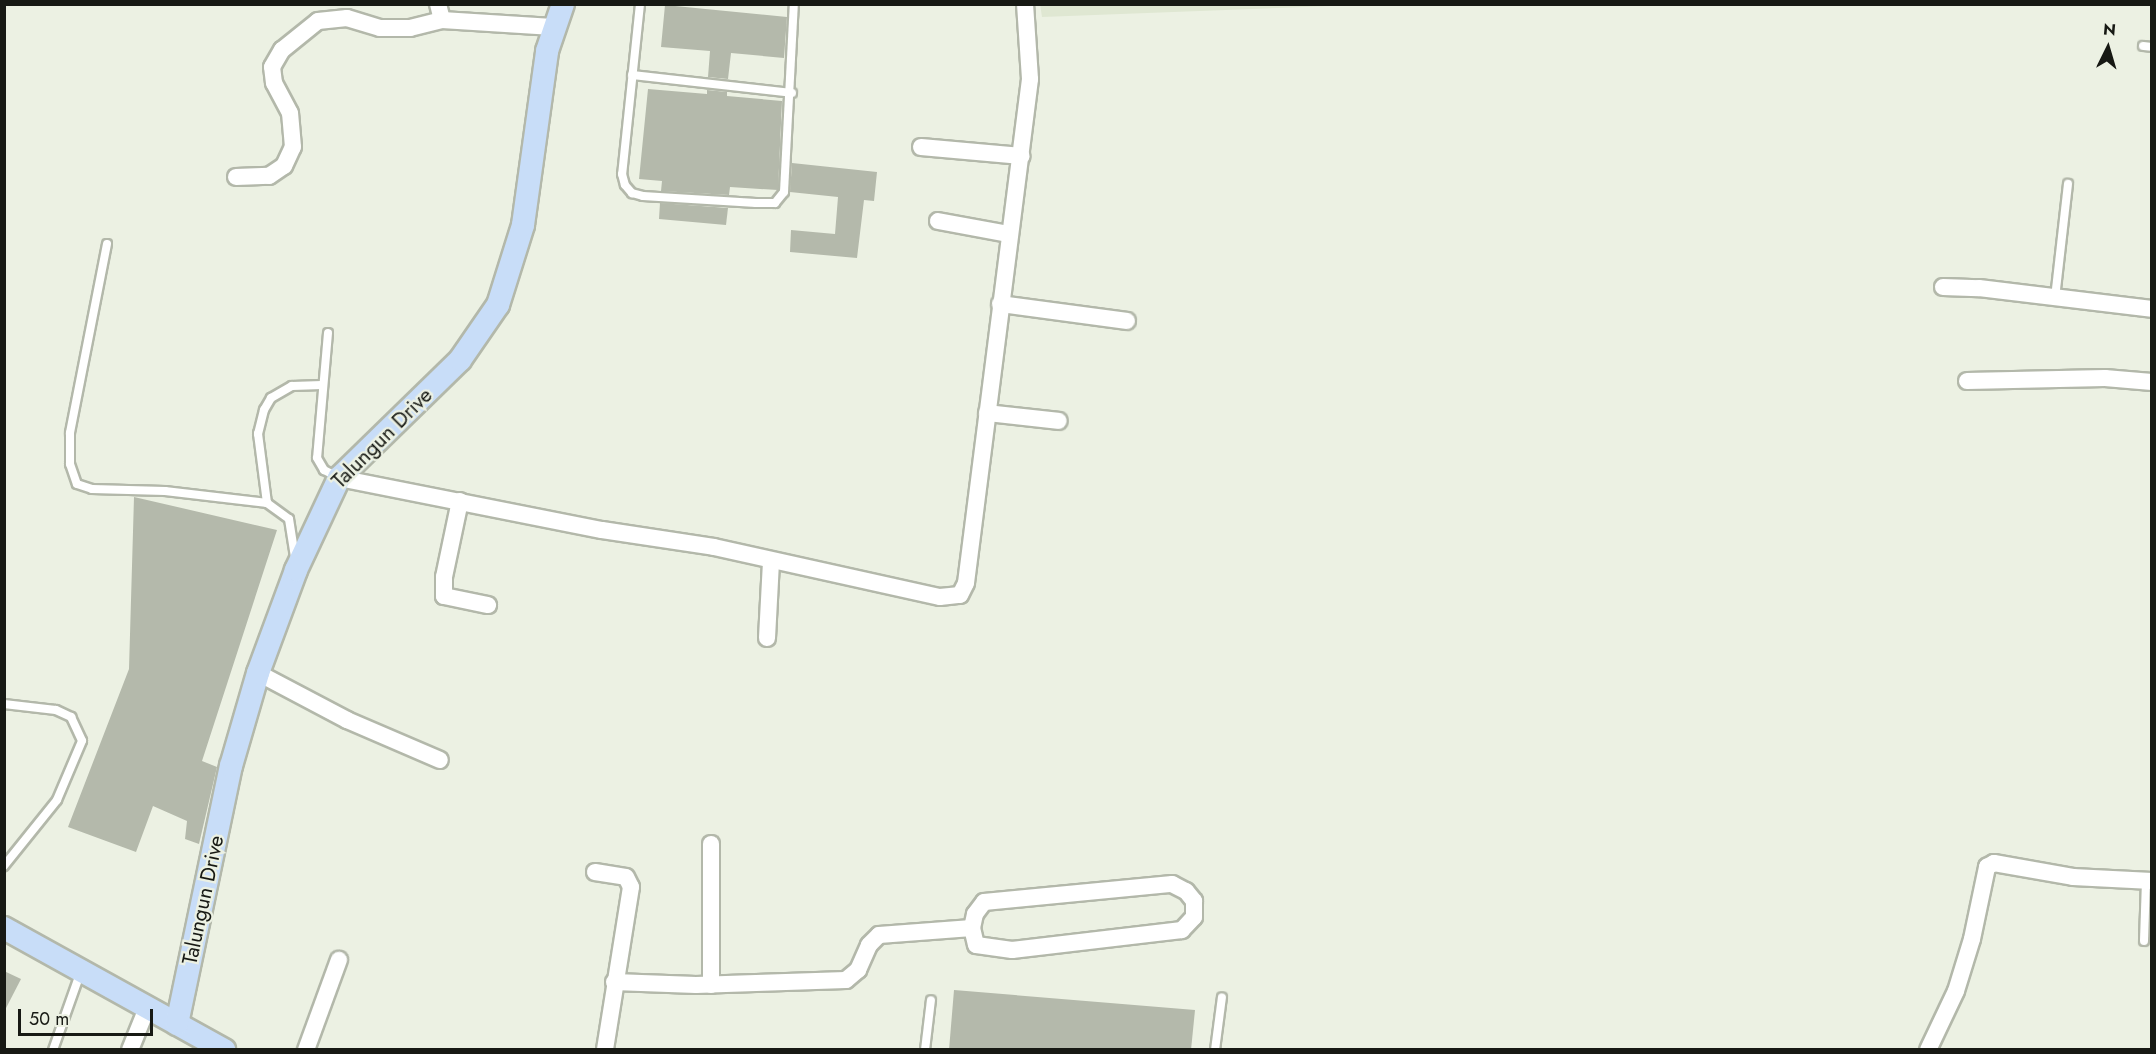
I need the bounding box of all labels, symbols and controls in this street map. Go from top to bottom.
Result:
north arrow [2078,18,2138,78]
text: N [2102,18,2117,42]
street label: Talungun Drive [327,383,437,493]
street label: Talungun Drive [177,833,229,967]
scale bar [21,997,156,1035]
text: 50 m [29,1006,69,1032]

